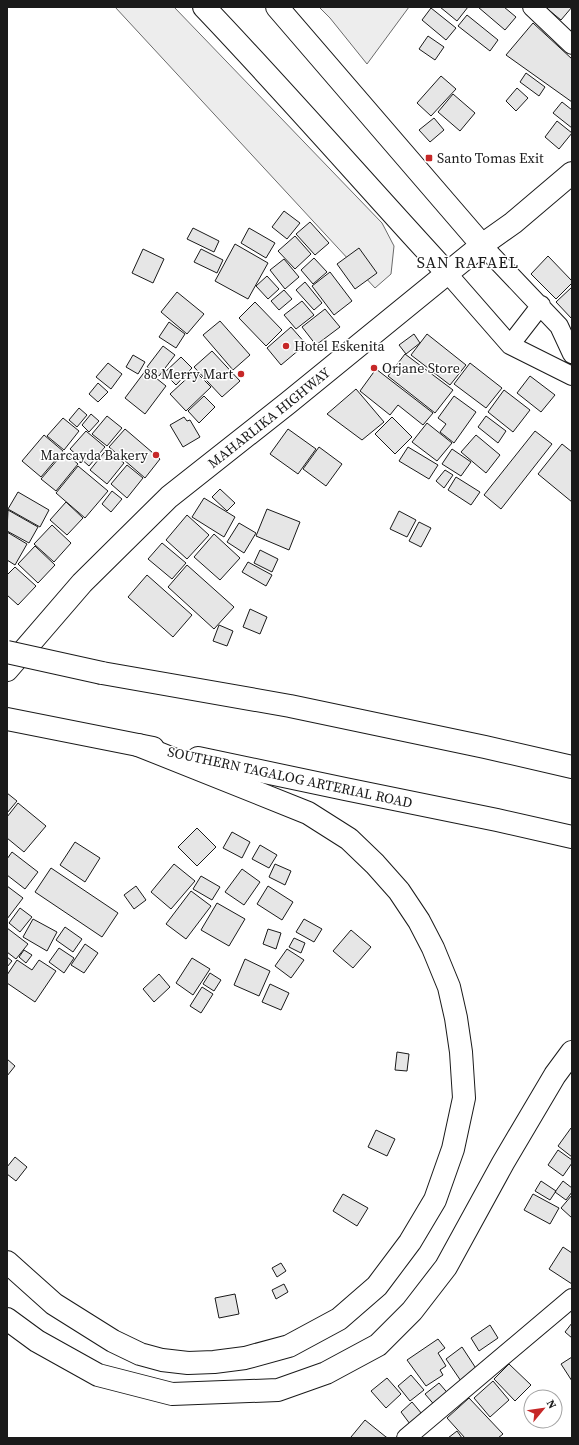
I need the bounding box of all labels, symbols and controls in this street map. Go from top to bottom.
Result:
place label: Santo Tomas Exit [437,148,544,168]
marker: Santo Tomas Exit [424,153,434,163]
district label: SAN RAFAEL [417,251,519,273]
place label: Hotel Eskenita [294,336,385,356]
marker: Hotel Eskenita [281,341,291,351]
place label: Orjane Store [382,358,460,378]
street label: MAHARLIKA HIGHWAY [204,362,335,473]
marker: Orjane Store [369,363,379,373]
place label: 88 Merry Mart [144,364,233,384]
marker: 88 Merry Mart [236,369,246,379]
place label: Marcayda Bakery [40,445,149,465]
marker: Marcayda Bakery [151,450,161,460]
street label: SOUTHERN TAGALOG ARTERIAL ROAD [166,741,414,813]
north arrow [523,1389,563,1429]
text: N [543,1397,560,1412]

